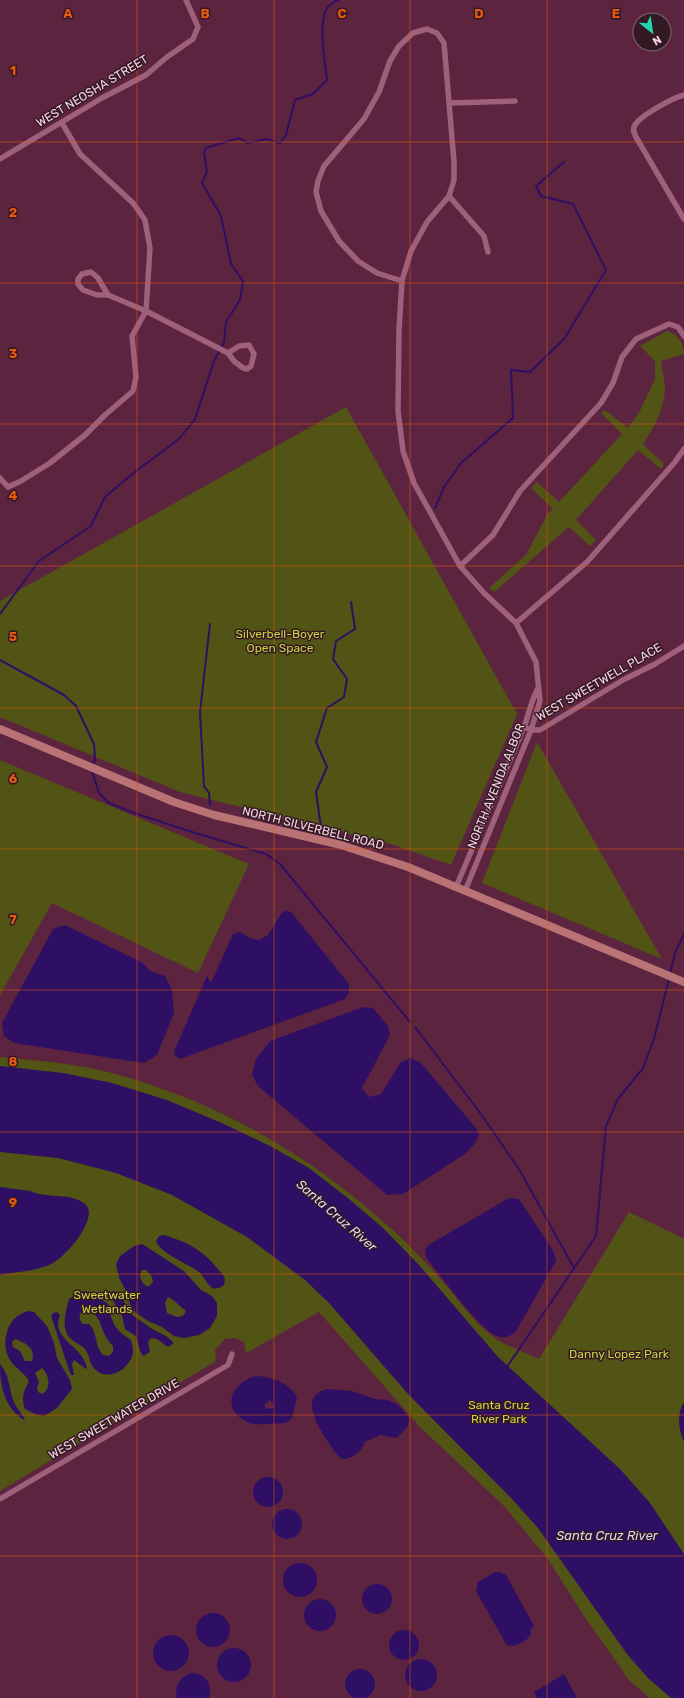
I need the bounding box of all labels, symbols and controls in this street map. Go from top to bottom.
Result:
text: A [63,6,73,21]
text: B [200,6,210,21]
text: C [337,6,347,21]
text: D [474,6,484,21]
text: E [612,6,620,21]
north arrow [632,12,672,52]
text: N [650,33,663,48]
street label: WEST NEOSHA STREET [34,52,150,130]
text: 1 [10,63,16,78]
text: 2 [9,205,17,220]
text: 3 [9,346,18,361]
text: 4 [9,488,18,503]
park label: Silverbell-Boyer Open Space [236,627,325,655]
text: 5 [9,629,17,644]
street label: WEST SWEETWELL PLACE [534,640,664,724]
street label: NORTH AVENIDA ALBOR [464,721,528,851]
text: 6 [9,771,18,786]
street label: NORTH SILVERBELL ROAD [241,804,385,852]
text: 7 [9,912,17,927]
text: 8 [9,1054,18,1069]
water label: Santa Cruz River [293,1176,381,1255]
text: 9 [9,1195,17,1210]
park label: Sweetwater Wetlands [74,1288,141,1316]
park label: Danny Lopez Park [569,1347,670,1361]
street label: WEST SWEETWATER DRIVE [46,1376,182,1462]
park label: Santa Cruz River Park [468,1398,530,1426]
water label: Santa Cruz River [556,1528,659,1543]

